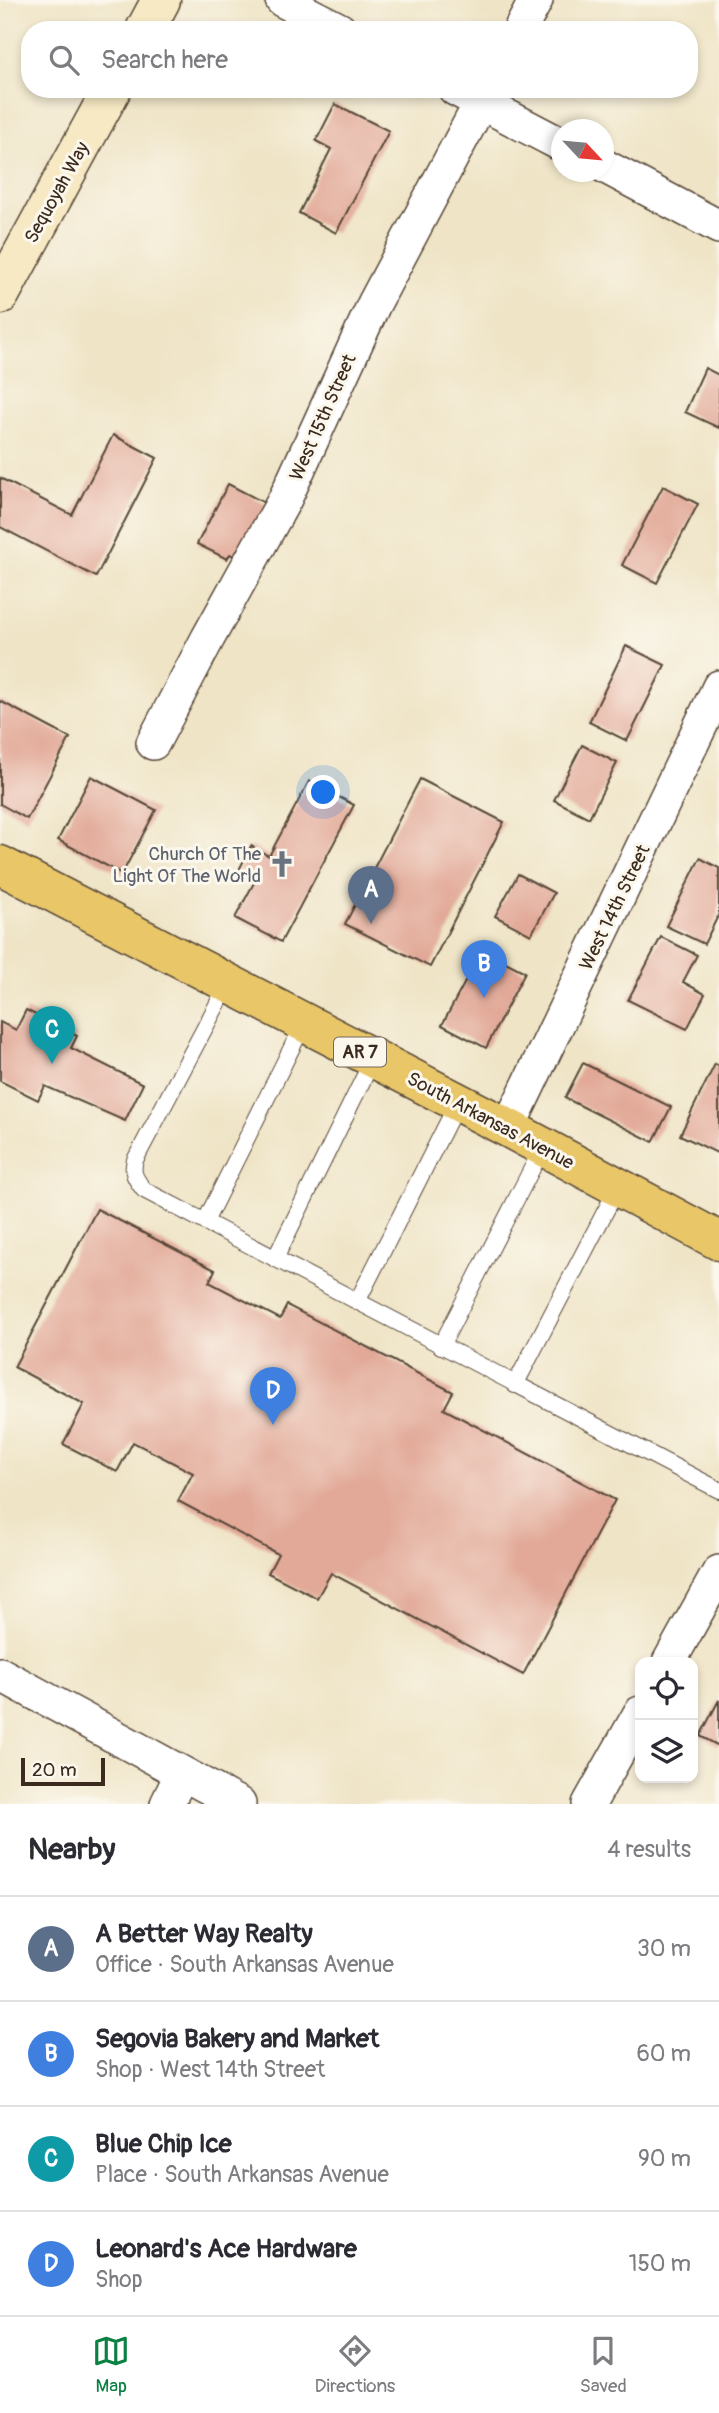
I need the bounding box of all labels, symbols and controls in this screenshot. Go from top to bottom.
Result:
search box [21,21,698,98]
icon: search [45,41,83,79]
text: Search here [101,44,228,76]
north arrow [551,119,614,182]
street label: Sequoyah Way [19,138,95,247]
street label: West 15th Street [284,350,362,484]
your location [306,775,340,809]
street label: West 14th Street [574,841,656,974]
place label: Church Of The Light Of The World [113,842,262,888]
church icon: Church Of The Light Of The World [267,849,297,879]
pin: A [348,866,394,924]
pin: B [461,940,507,998]
pin: C [29,1006,75,1064]
road number: AR 7 [334,1037,386,1066]
street label: South Arkansas Avenue [403,1067,579,1175]
pin: D [250,1367,296,1425]
map controls [635,1657,698,1783]
button: locate [635,1657,698,1720]
button: layers [635,1720,698,1783]
scale bar [21,1755,105,1787]
text: 20 m [32,1758,77,1782]
text: Nearby [28,1831,115,1868]
text: 4 results [607,1835,691,1864]
text: A Better Way Realty [95,1918,313,1950]
text: A [44,1934,58,1963]
text: 30 m [637,1934,691,1963]
text: Office · South Arkansas Avenue [95,1950,394,1979]
text: Segovia Bakery and Market [95,2023,379,2055]
text: B [44,2039,58,2068]
text: 60 m [636,2039,691,2068]
text: Shop · West 14th Street [95,2055,325,2084]
text: Blue Chip Ice [95,2128,232,2160]
text: C [44,2144,58,2173]
text: 90 m [638,2144,691,2173]
text: Place · South Arkansas Avenue [95,2160,389,2189]
text: Leonard's Ace Hardware [95,2233,357,2265]
text: D [44,2249,58,2278]
text: 150 m [628,2249,691,2278]
text: Shop [95,2265,143,2294]
tab: Map [92,2332,130,2398]
tab: Directions [315,2332,395,2398]
tab: Saved [580,2332,627,2398]

